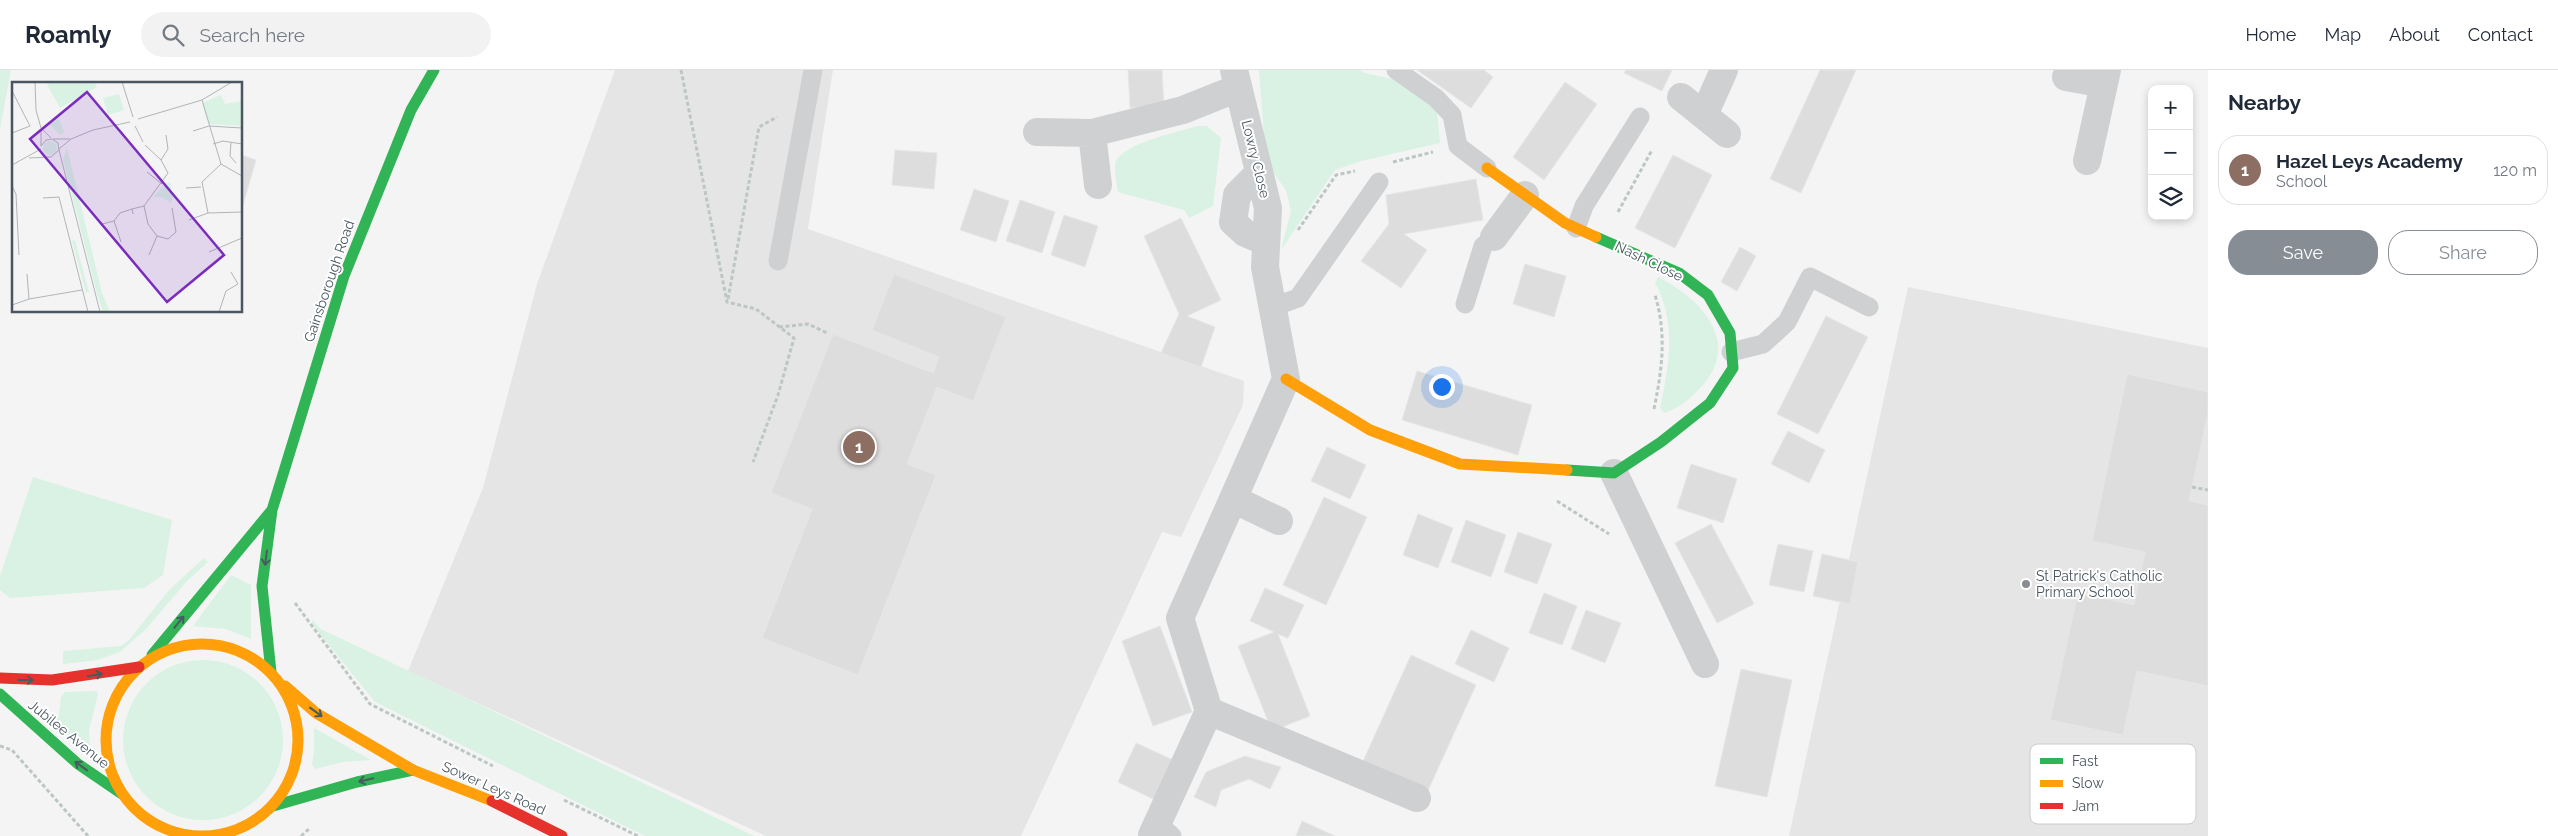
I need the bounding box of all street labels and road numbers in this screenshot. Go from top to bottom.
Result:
street label: Lowry Close [1239,118,1273,200]
street label: Gainsborough Road [301,218,357,344]
street label: Nash Close [1612,238,1686,284]
street label: Jubilee Avenue [25,697,113,771]
street label: Sower Leys Road [440,758,548,818]

